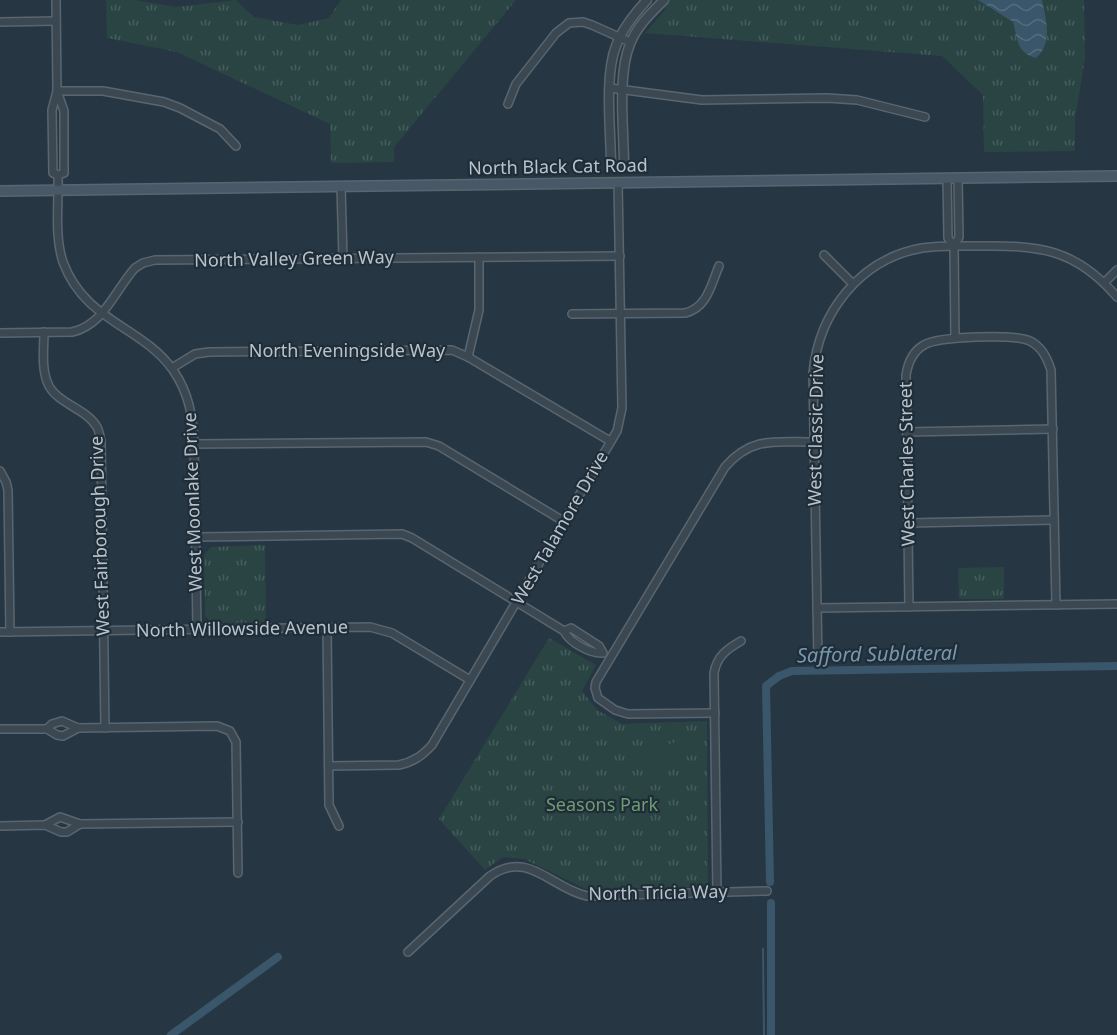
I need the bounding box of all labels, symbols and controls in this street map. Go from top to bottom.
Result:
street label: North Black Cat Road [468,152,648,180]
street label: North Valley Green Way [194,244,395,272]
street label: North Eveningside Way [249,338,446,362]
street label: West Classic Drive [802,354,828,506]
street label: West Charles Street [893,381,919,547]
street label: West Moonlake Drive [177,412,207,592]
street label: West Fairborough Drive [84,436,114,637]
street label: West Talamore Drive [505,446,613,609]
street label: North Willowside Avenue [136,614,348,642]
water label: Safford Sublateral [797,639,958,668]
park label: Seasons Park [546,792,658,816]
street label: North Tricia Way [588,879,729,905]

